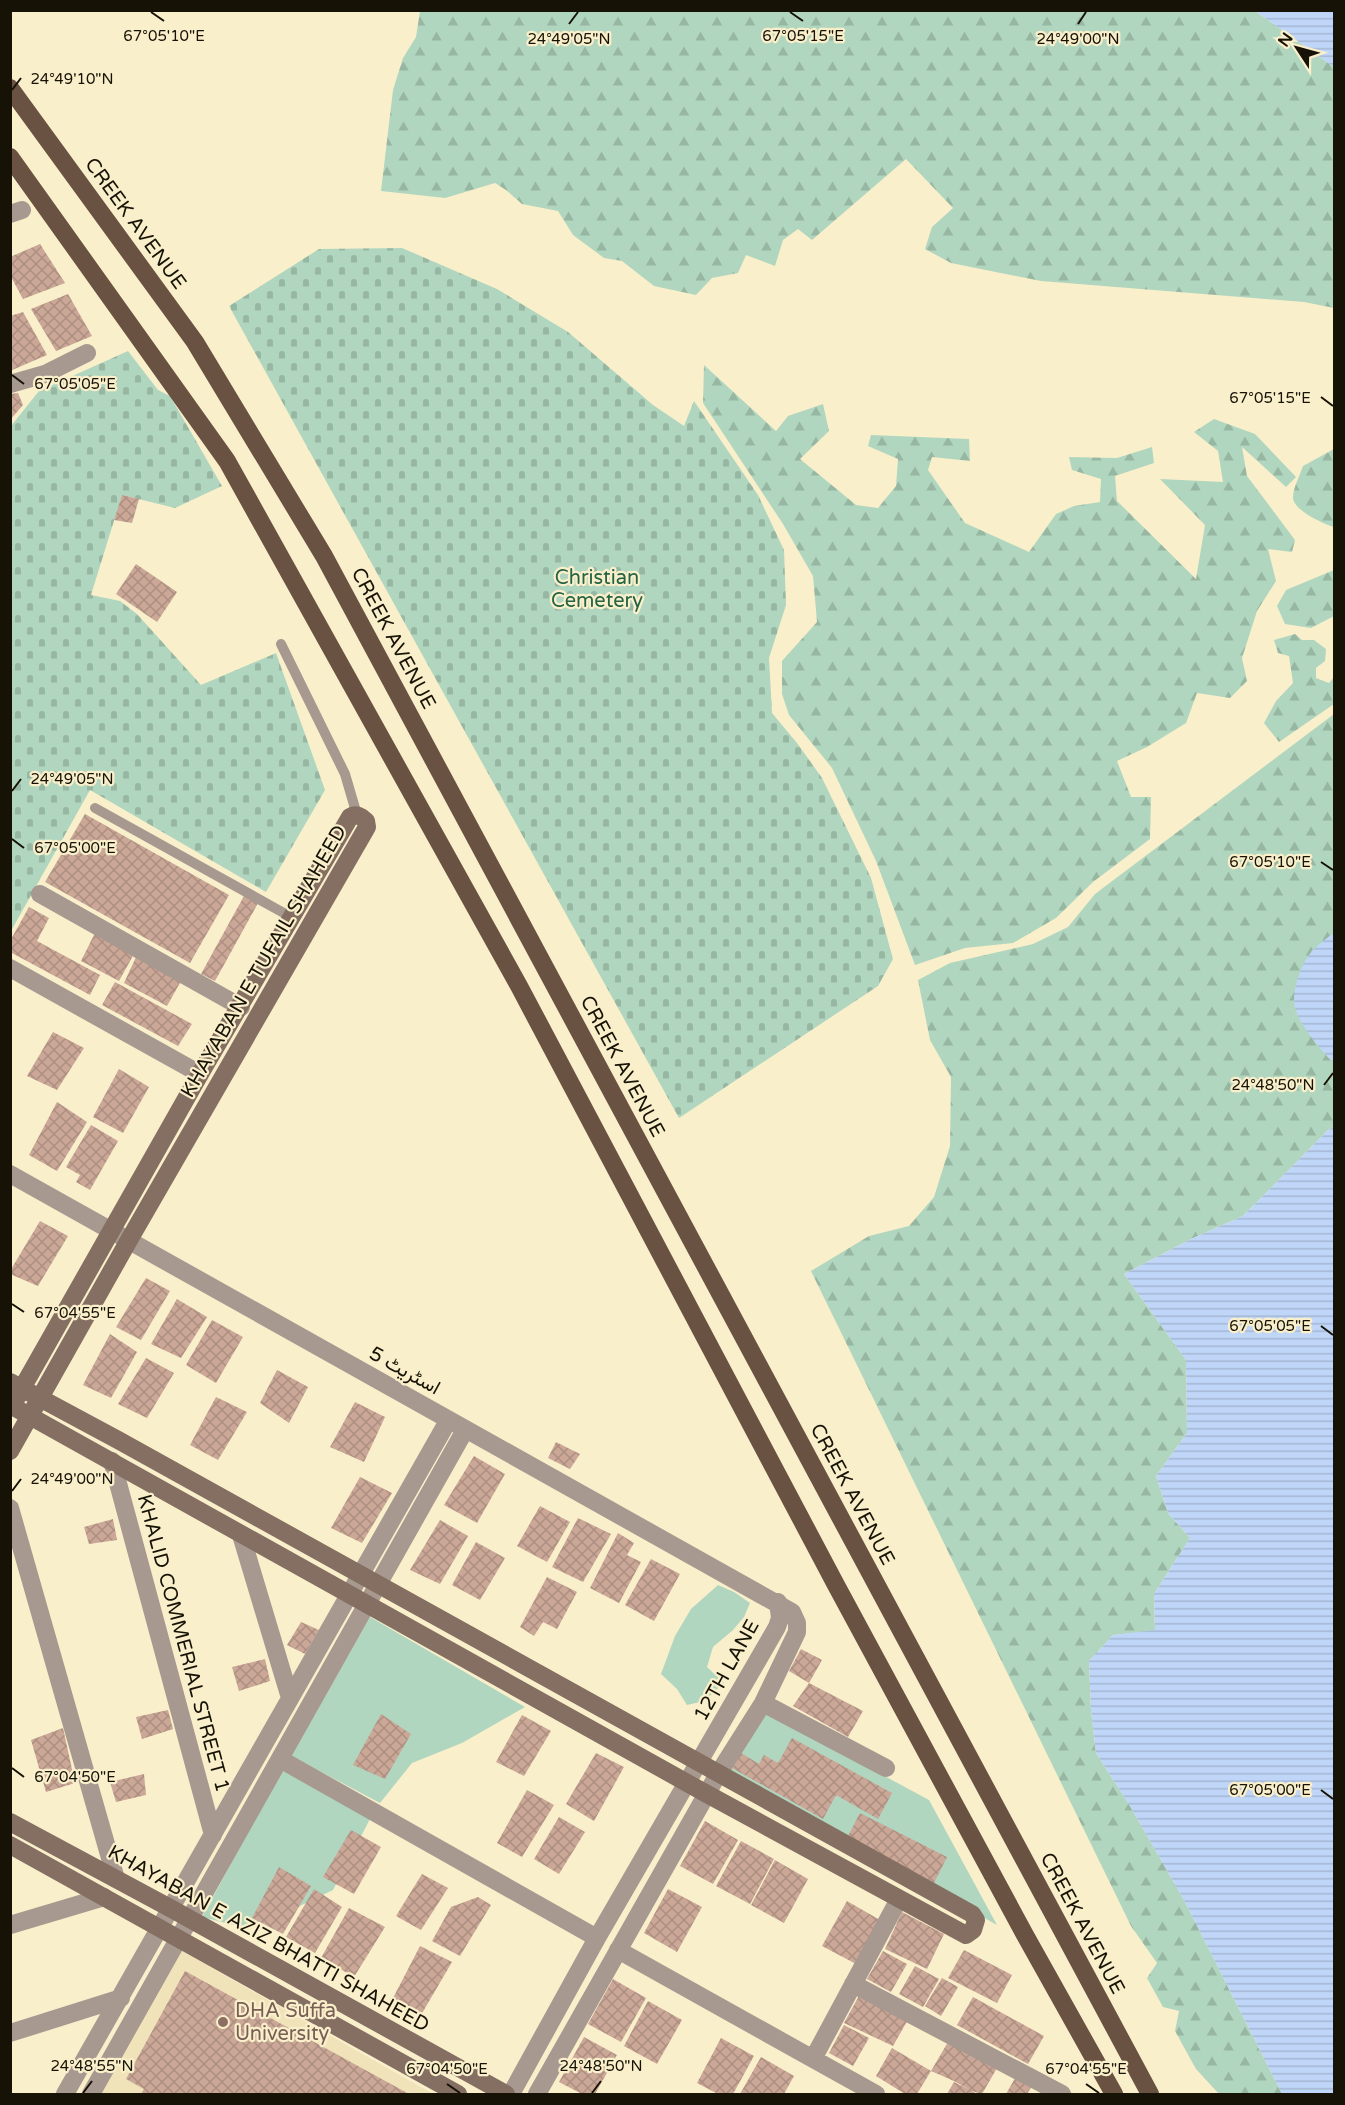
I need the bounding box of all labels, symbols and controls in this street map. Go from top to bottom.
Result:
north arrow [1267,18,1327,78]
text: 67°05'10"E [123,27,205,45]
text: 67°05'15"E [762,27,844,45]
text: N [1274,29,1298,51]
text: 24°49'05"N [527,30,611,48]
text: 24°49'00"N [1036,30,1120,48]
text: 24°49'10"N [30,70,114,88]
street label: CREEK AVENUE [79,153,191,294]
text: 67°05'05"E [34,375,116,393]
text: 67°05'15"E [1229,389,1311,407]
street label: CREEK AVENUE [346,564,441,713]
park label: Christian Cemetery [551,566,643,613]
text: 24°49'05"N [30,770,114,788]
street label: KHAYABAN E TUFAIL SHAHEED [176,821,352,1102]
text: 67°05'00"E [34,839,116,857]
text: 67°05'10"E [1229,853,1311,871]
street label: CREEK AVENUE [575,992,670,1141]
text: 24°48'50"N [1231,1076,1315,1094]
text: 67°04'55"E [34,1304,116,1322]
text: 67°05'05"E [1229,1317,1311,1335]
street label: اسٹریٹ 5 [365,1342,444,1400]
street label: CREEK AVENUE [805,1420,900,1569]
text: 24°49'00"N [30,1470,114,1488]
street label: KHALID COMMERIAL STREET 1 [132,1492,234,1795]
street label: 12TH LANE [689,1615,765,1725]
text: 67°04'50"E [34,1768,116,1786]
text: 67°05'00"E [1229,1781,1311,1799]
street label: KHAYABAN E AZIZ BHATTI SHAHEED [104,1840,433,2038]
street label: CREEK AVENUE [1035,1849,1130,1998]
place label: DHA Suffa University [235,1999,336,2046]
marker: DHA Suffa University [216,2015,230,2029]
text: 24°48'55"N [50,2057,134,2075]
text: 24°48'50"N [559,2057,643,2075]
text: 67°04'50"E [406,2060,488,2078]
text: 67°04'55"E [1045,2060,1127,2078]

